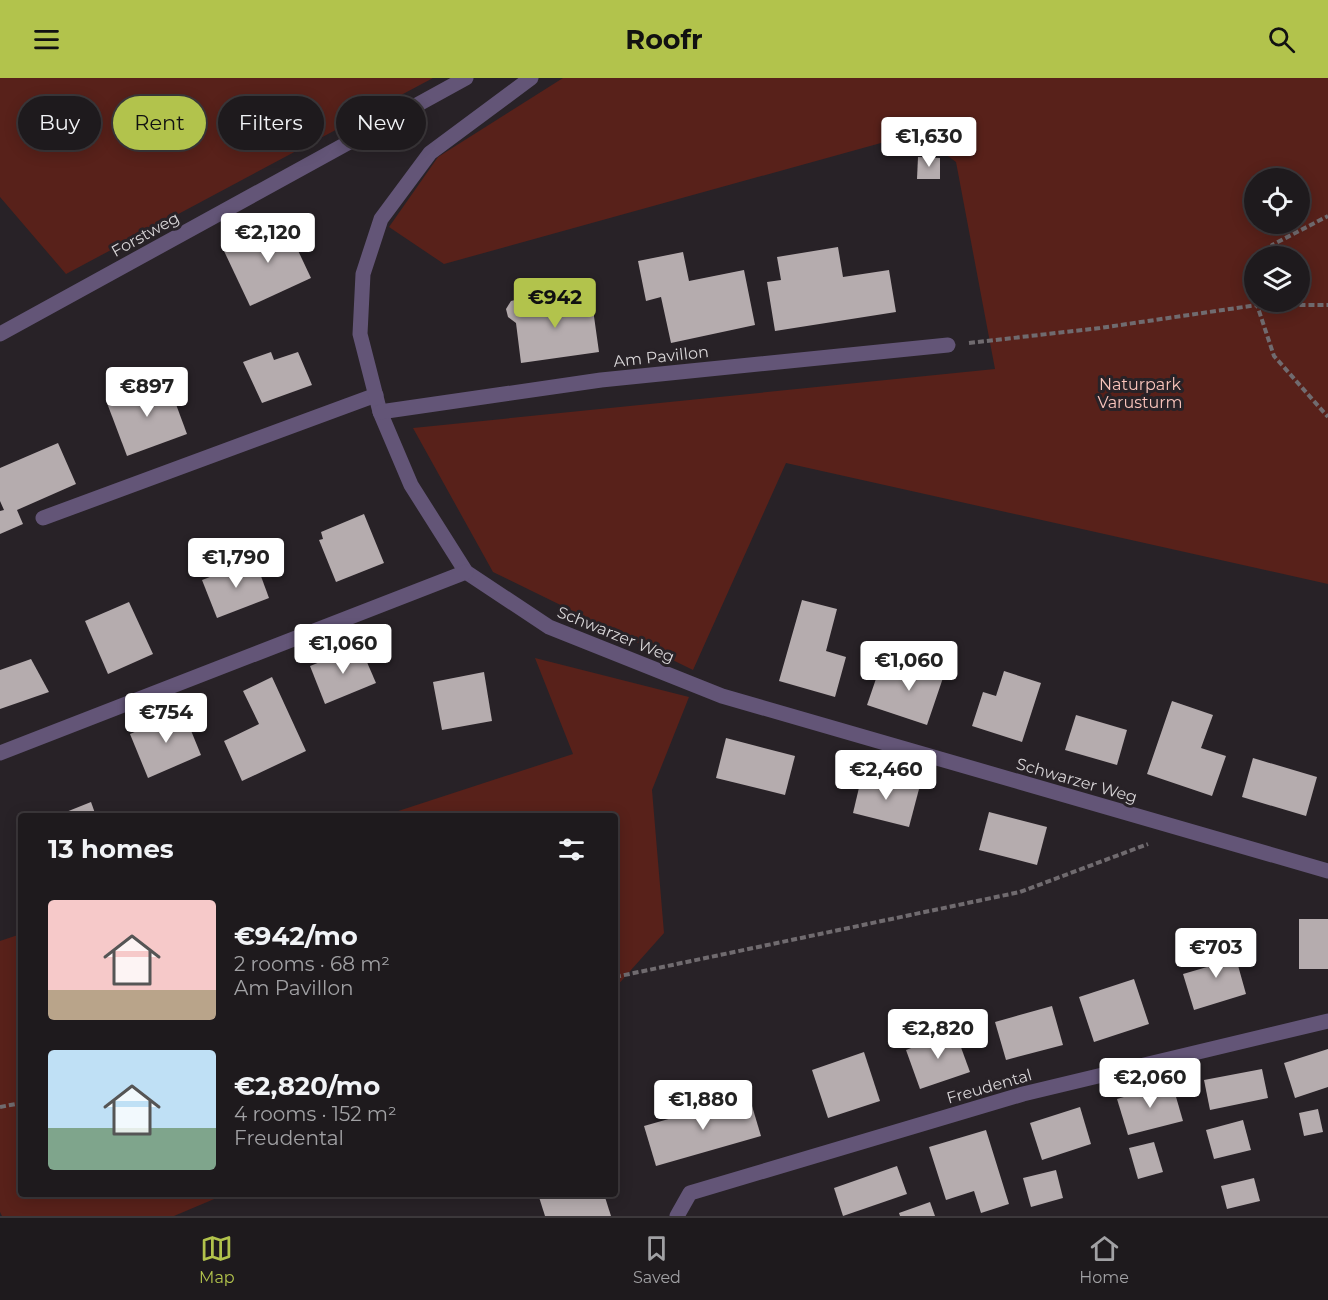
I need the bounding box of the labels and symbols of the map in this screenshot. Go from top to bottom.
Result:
pin: €1,630 [880,117,978,168]
street label: Forstweg [108,208,183,261]
pin: €2,120 [219,213,317,264]
pin: €942 [519,278,591,329]
street label: Am Pavillon [613,342,710,371]
pin: €897 [111,367,183,418]
park label: Naturpark Varusturm [1097,375,1183,412]
pin: €1,790 [187,538,285,589]
street label: Schwarzer Weg [554,602,677,667]
pin: €1,060 [294,624,392,675]
pin: €1,060 [860,641,958,692]
pin: €754 [130,693,202,744]
pin: €2,460 [837,750,935,801]
street label: Schwarzer Weg [1014,754,1139,807]
pin: €703 [1180,928,1252,979]
pin: €2,820 [889,1009,987,1060]
pin: €2,060 [1101,1058,1199,1109]
street label: Freudental [944,1065,1034,1108]
pin: €1,880 [654,1080,752,1131]

